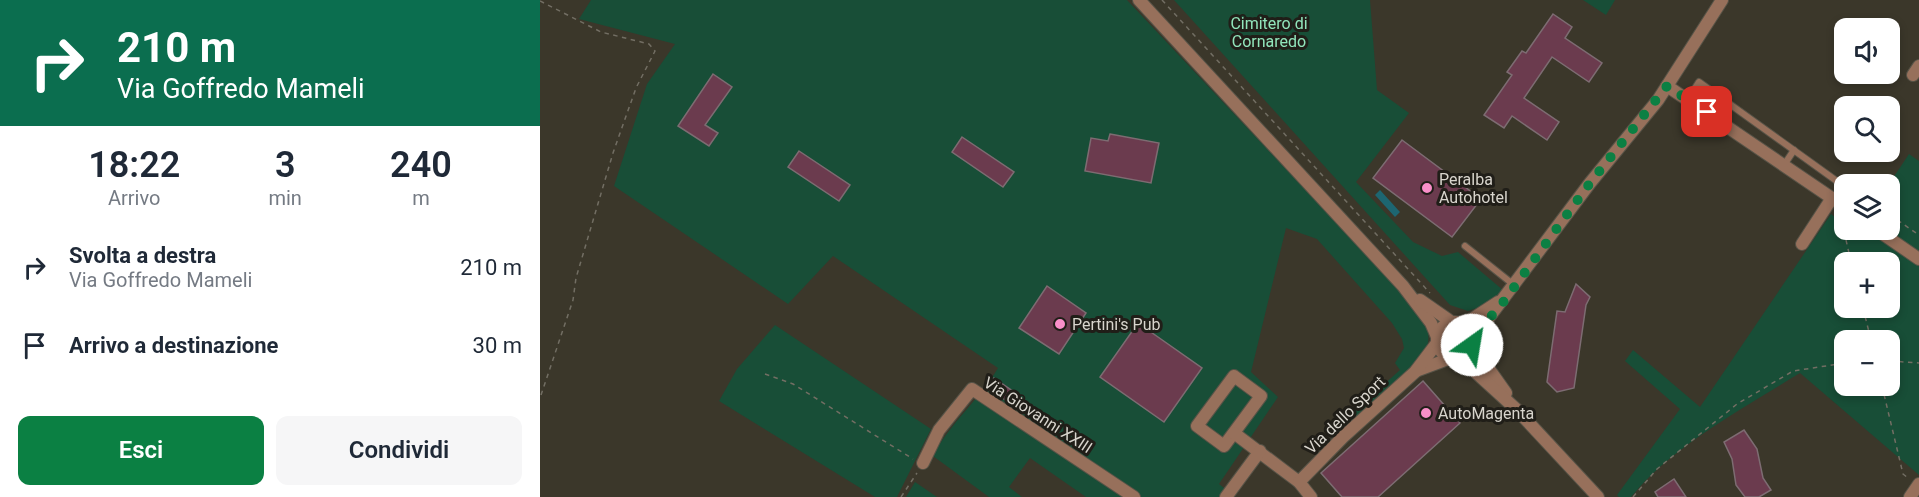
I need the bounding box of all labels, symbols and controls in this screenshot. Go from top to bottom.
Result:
park label: Cimitero di Cornaredo [1230,14,1308,51]
map controls [1834,18,1900,396]
button: sound [1834,18,1900,84]
text: 210 m [117,23,236,72]
icon: right [18,24,96,102]
text: Via Goffredo Mameli [117,73,365,105]
pin [1681,86,1732,137]
icon: arrive [1690,95,1723,128]
button: search [1834,96,1900,162]
text: 18:22 [88,144,180,186]
text: 3 [275,144,295,186]
text: 240 [390,144,452,186]
place label: Peralba Autohotel [1439,170,1508,207]
button: layers [1834,174,1900,240]
marker: Peralba Autohotel [1420,181,1434,195]
text: Arrivo [108,186,160,210]
text: min [268,186,302,210]
text: m [412,186,430,210]
text: Svolta a destra [69,243,216,268]
icon: right [18,251,51,284]
button: + [1834,252,1900,318]
text: 210 m [460,255,522,280]
text: Via Goffredo Mameli [69,268,252,292]
position arrow [1440,313,1504,377]
place label: Pertini's Pub [1072,315,1160,334]
marker: Pertini's Pub [1053,317,1067,331]
icon: arrive [18,329,51,362]
button: − [1834,330,1900,396]
text: Arrivo a destinazione [69,333,278,358]
text: 30 m [473,333,522,358]
street label: Via dello Sport [1301,372,1389,458]
street label: Via Giovanni XXIII [980,373,1096,457]
place label: AutoMagenta [1438,404,1534,423]
marker: AutoMagenta [1419,406,1433,420]
button: Esci [18,416,264,485]
button: Condividi [276,416,522,485]

